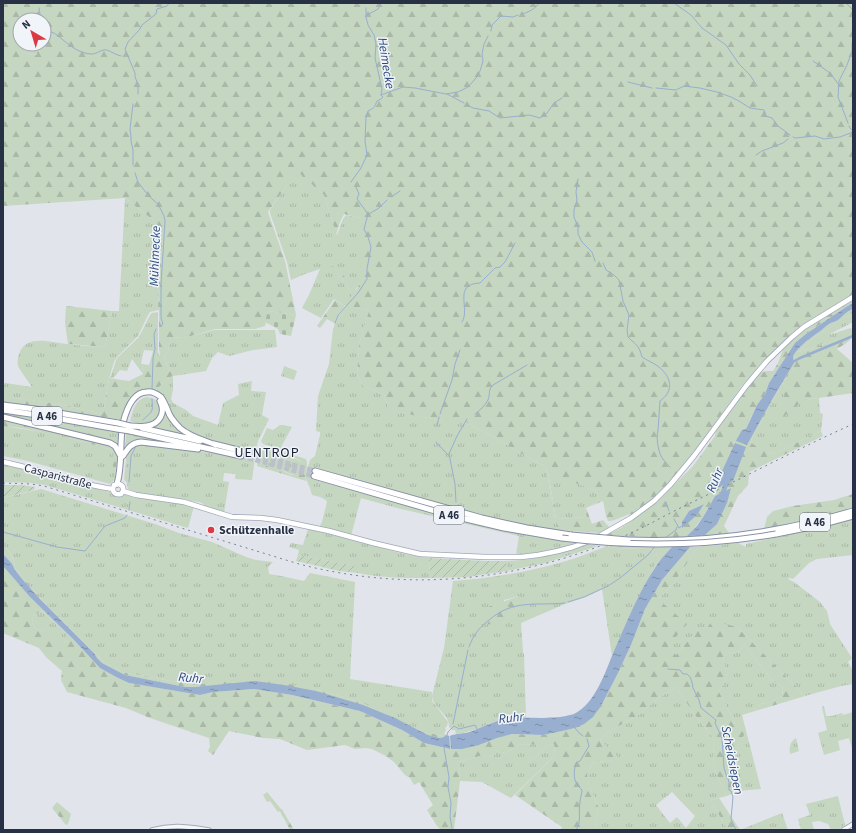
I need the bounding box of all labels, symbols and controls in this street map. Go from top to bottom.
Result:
north arrow [12,12,52,52]
text: N [19,16,34,33]
water label: Heimecke [373,36,399,90]
water label: Mühlmecke [145,226,165,287]
road number: A 46 [32,407,62,425]
district label: UENTROP [234,443,300,463]
street label: Casparistraße [22,459,94,494]
water label: Ruhr [702,465,728,495]
road number: A 46 [434,506,464,524]
road number: A 46 [800,513,830,531]
place label: Schützenhalle [219,522,294,539]
marker: Schützenhalle [206,525,216,535]
water label: Ruhr [177,668,205,688]
water label: Ruhr [498,708,525,728]
water label: Scheidsiepen [717,724,748,796]

